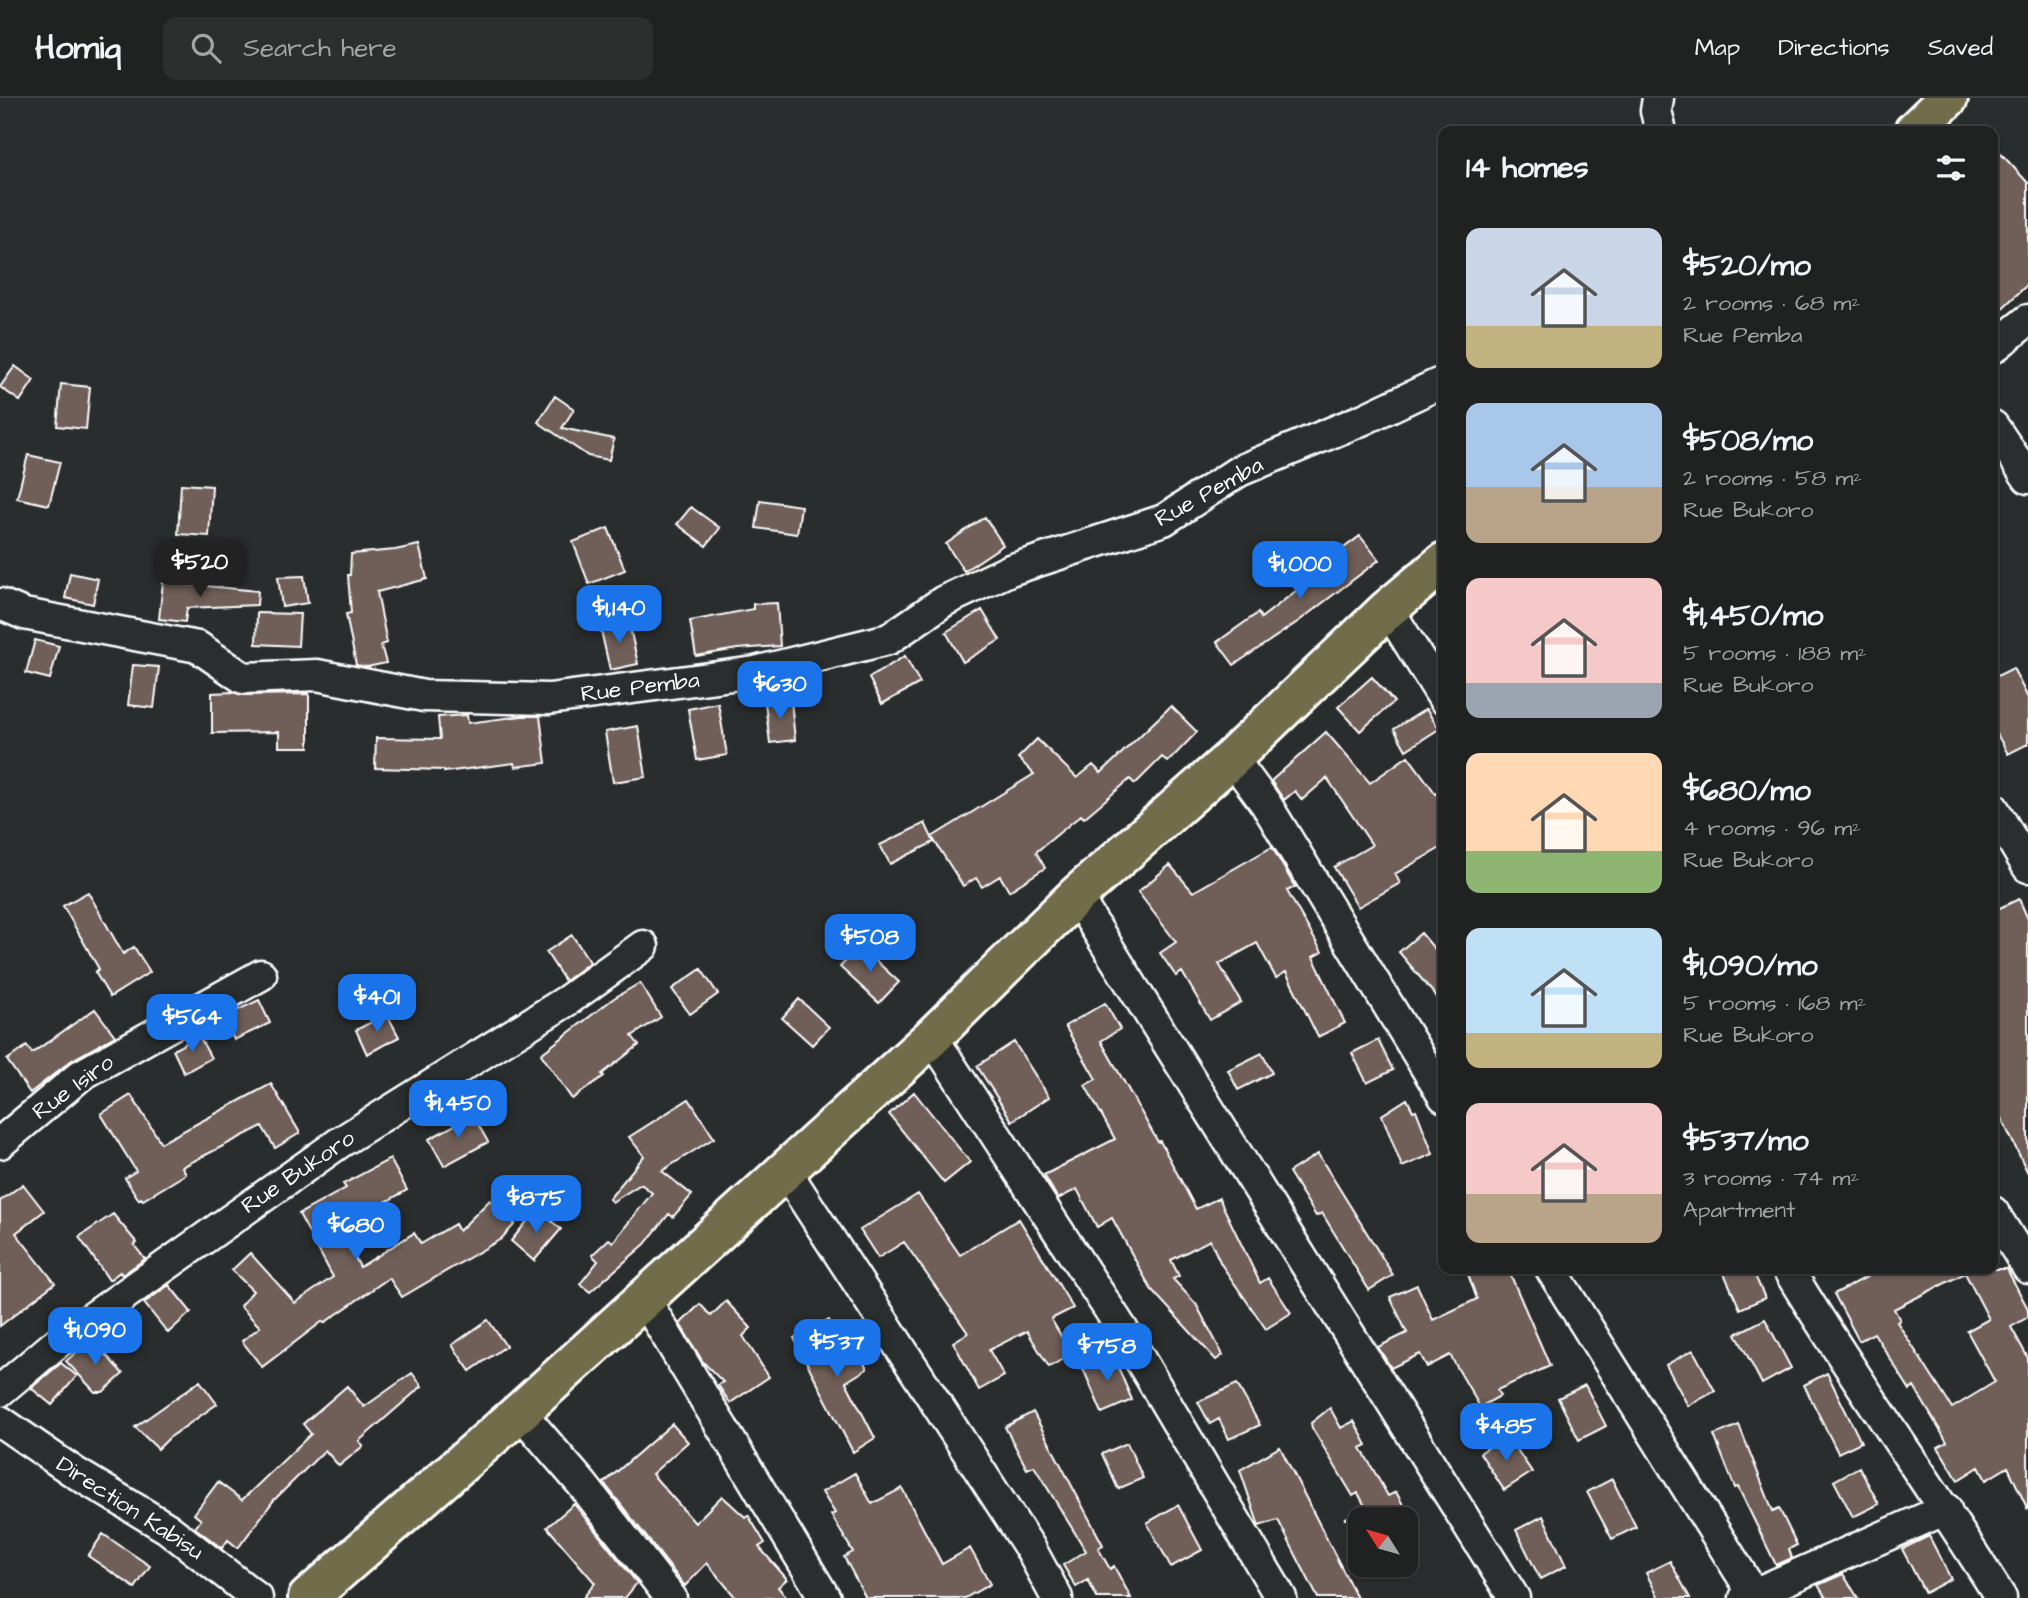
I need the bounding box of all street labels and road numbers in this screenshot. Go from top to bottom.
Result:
street label: Rue Pemba [1149,449,1269,535]
street label: Rue Pemba [579,664,701,710]
street label: Rue Isiro [26,1046,120,1128]
street label: Rue Bukoro [235,1122,361,1222]
street label: Direction Kabisu [50,1448,210,1568]

